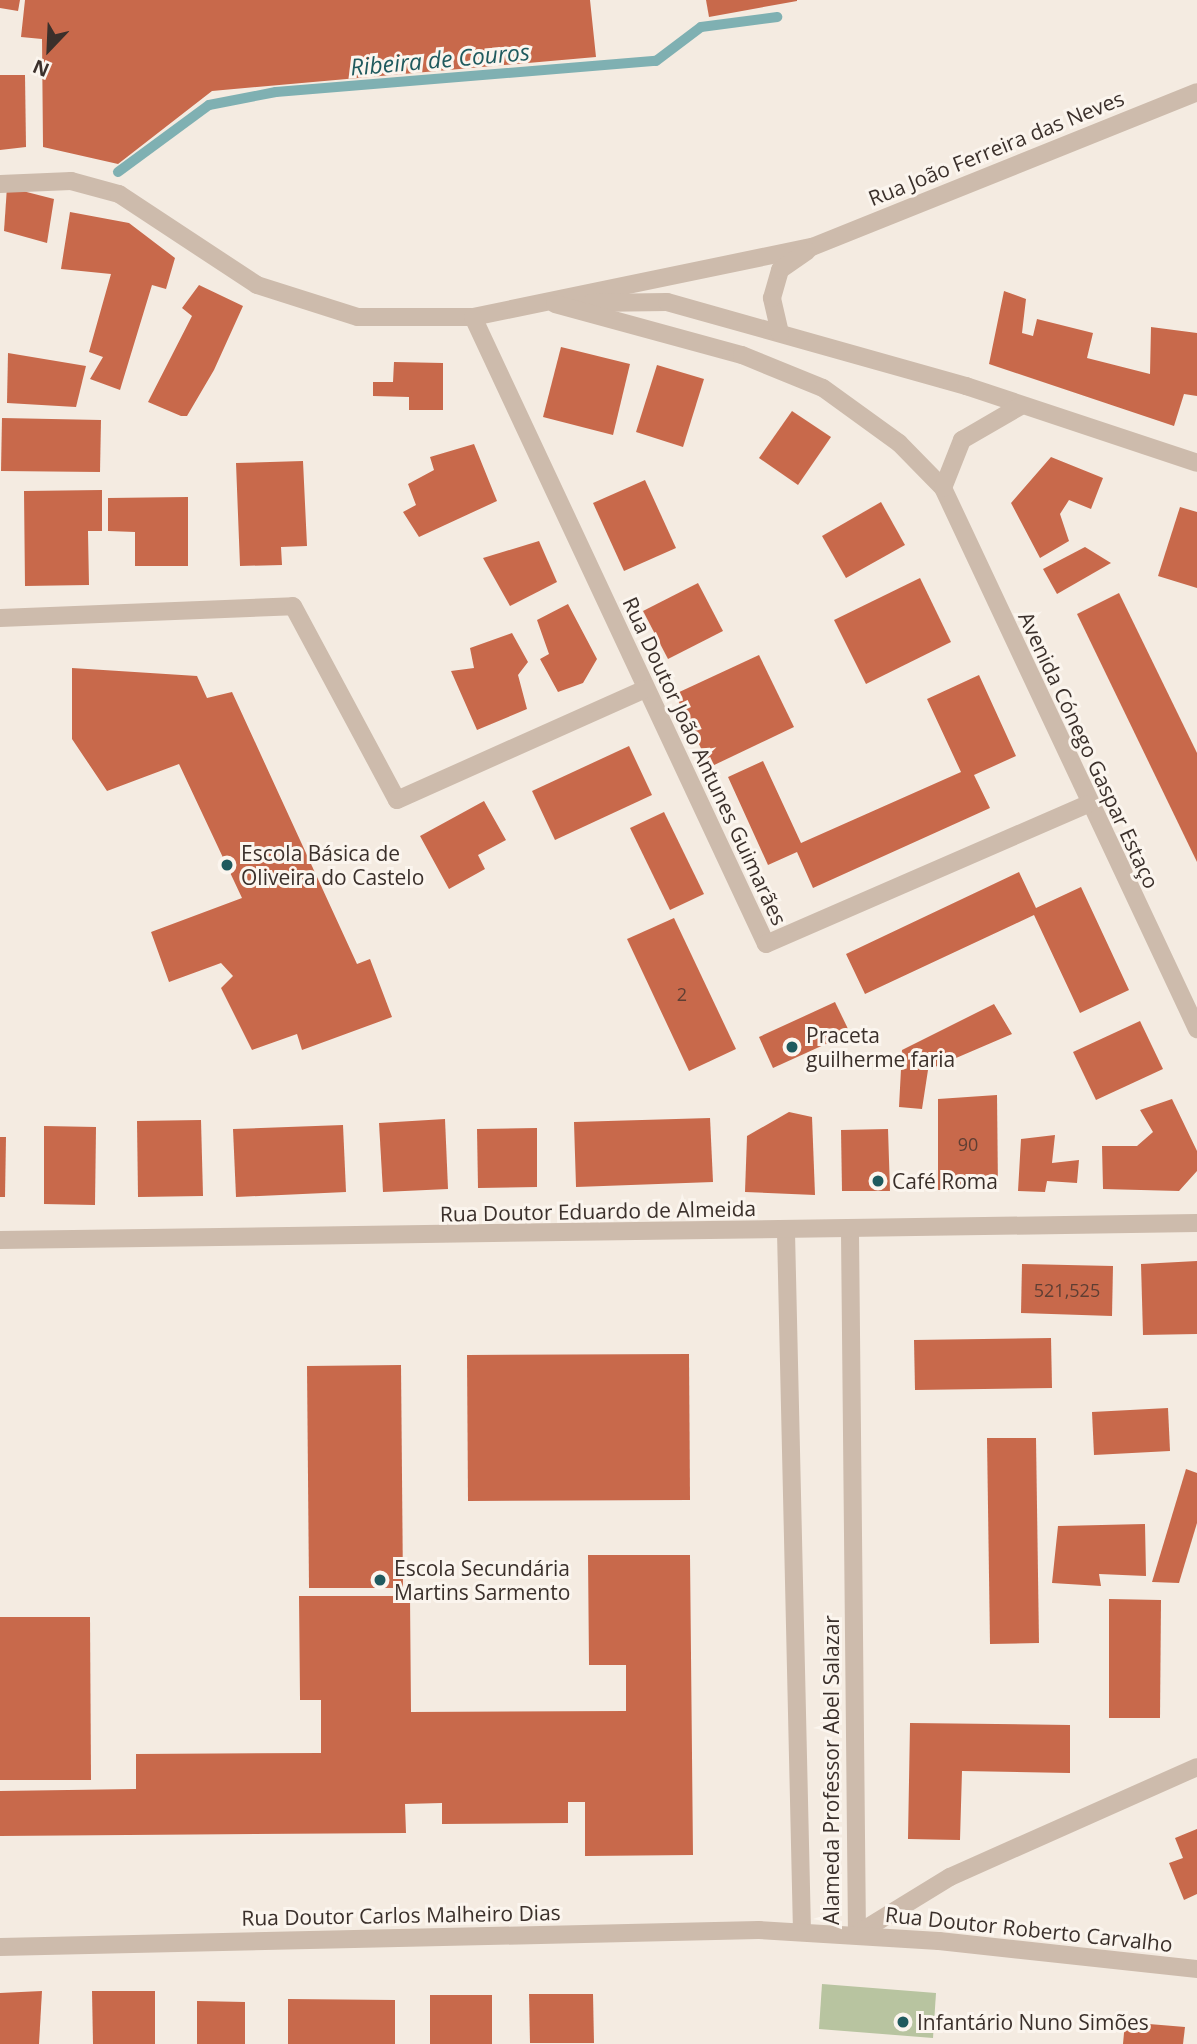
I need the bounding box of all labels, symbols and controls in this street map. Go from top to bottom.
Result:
north arrow [14,14,84,84]
water label: Ribeira de Couros [349,37,531,81]
text: N [29,53,53,83]
street label: Rua João Ferreira das Neves [865,85,1127,211]
street label: Rua Doutor João Antunes Guimarães [618,593,792,929]
street label: Avenida Cónego Gaspar Estaço [1014,607,1164,893]
place label: Escola Básica de Oliveira do Castelo [241,840,424,890]
marker: Escola Básica de Oliveira do Castelo [219,857,235,873]
house number: 2 [677,983,687,1005]
place label: Praceta guilherme faria [806,1022,955,1072]
marker: Praceta guilherme faria [784,1039,800,1055]
house number: 90 [958,1133,978,1155]
place label: Café Roma [892,1168,998,1194]
marker: Café Roma [870,1173,886,1189]
street label: Rua Doutor Eduardo de Almeida [440,1196,756,1226]
house number: 521,525 [1034,1279,1100,1301]
place label: Escola Secundária Martins Sarmento [394,1555,570,1605]
marker: Escola Secundária Martins Sarmento [372,1572,388,1588]
street label: Alameda Professor Abel Salazar [818,1615,844,1925]
street label: Rua Doutor Carlos Malheiro Dias [241,1900,561,1930]
street label: Rua Doutor Roberto Carvalho [884,1901,1174,1957]
place label: Infantário Nuno Simões [917,2009,1149,2035]
marker: Infantário Nuno Simões [895,2014,911,2030]

